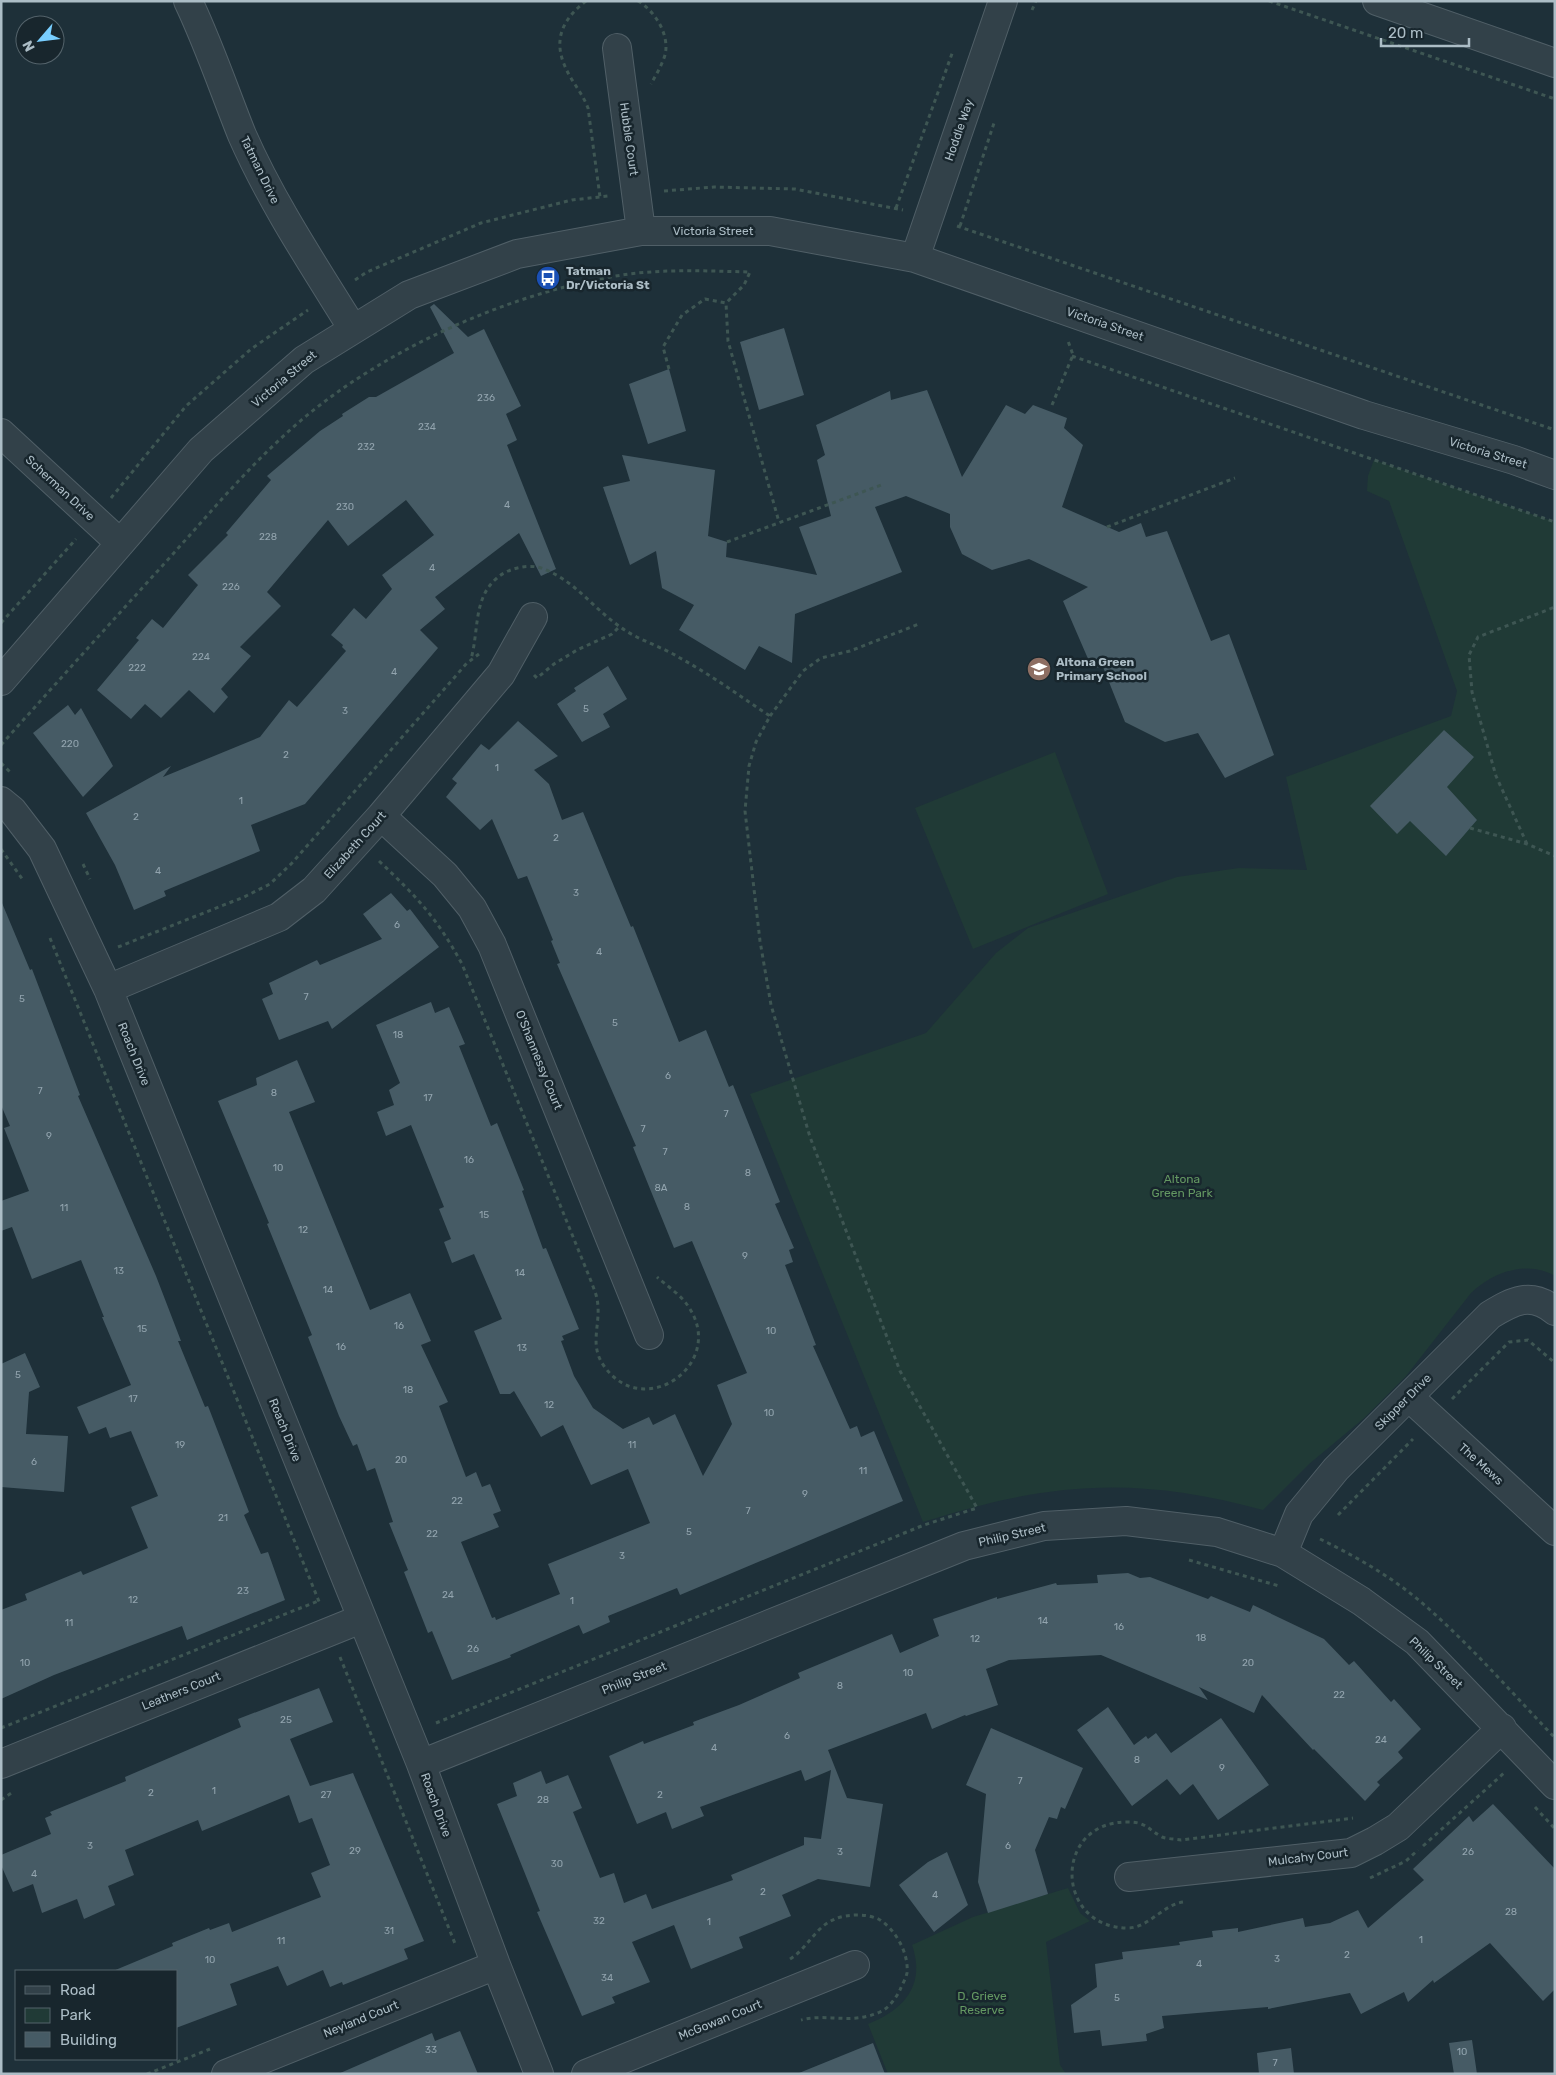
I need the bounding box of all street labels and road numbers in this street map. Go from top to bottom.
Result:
street label: Hoddle Way [942,97,976,163]
street label: Hubble Court [617,101,641,177]
street label: Tatman Drive [238,134,283,206]
street label: Victoria Street [673,224,754,238]
street label: Victoria Street [1065,304,1146,344]
street label: Victoria Street [249,348,320,410]
street label: Victoria Street [1447,435,1529,472]
street label: Scherman Drive [23,453,98,524]
street label: Elizabeth Court [321,808,389,882]
street label: O'Shannessy Court [513,1008,565,1112]
street label: Roach Drive [115,1020,153,1088]
street label: Skipper Drive [1372,1371,1434,1433]
street label: Roach Drive [266,1396,304,1464]
street label: The Mews [1456,1440,1506,1488]
street label: Philip Street [977,1520,1047,1550]
street label: Philip Street [1406,1634,1466,1692]
street label: Philip Street [600,1659,669,1697]
street label: Leathers Court [140,1669,223,1713]
street label: Roach Drive [418,1771,454,1839]
street label: Mulcahy Court [1267,1845,1349,1869]
street label: Neyland Court [321,1997,401,2040]
street label: McGowan Court [676,1997,764,2043]

